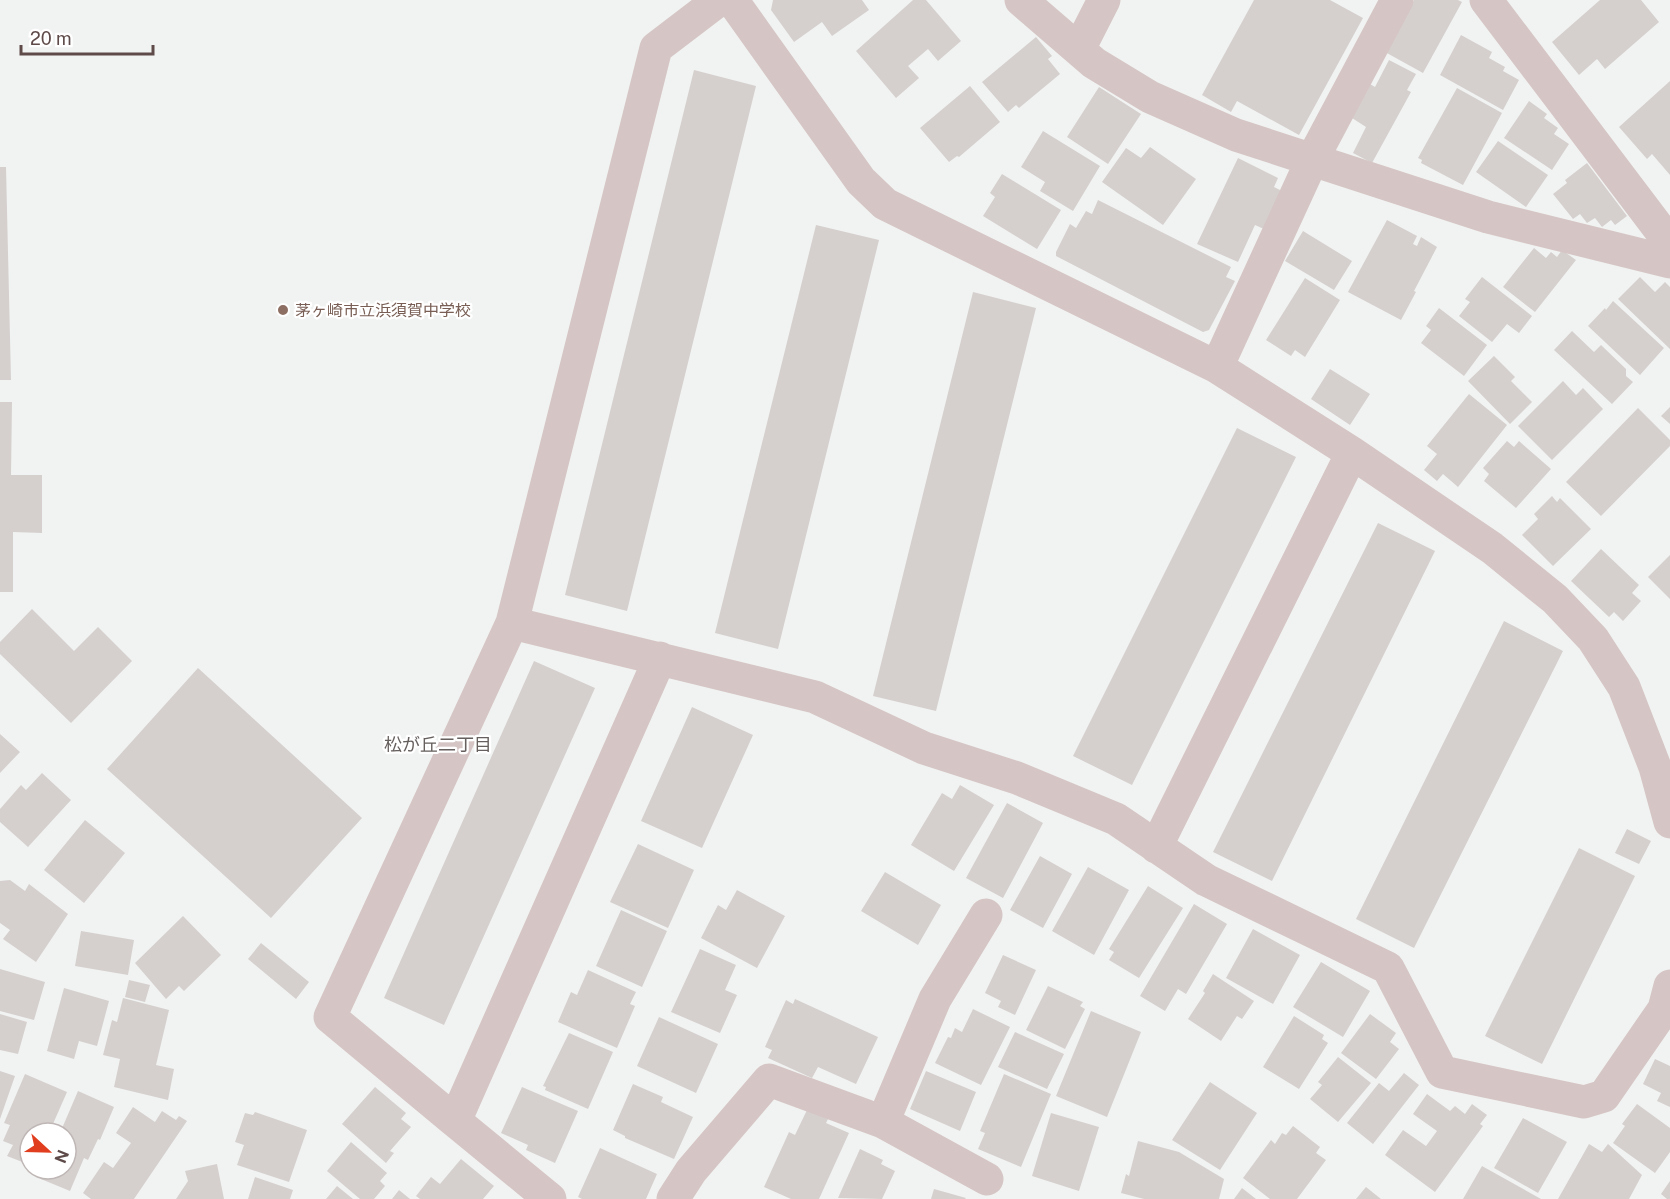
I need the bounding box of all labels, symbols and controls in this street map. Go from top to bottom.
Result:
scale bar [21,18,153,56]
text: 20 m [30,28,72,49]
place label: 茅ヶ崎市立浜須賀中学校 [295,301,471,320]
marker: 茅ヶ崎市立浜須賀中学校 [276,303,290,317]
district label: 松が丘二丁目 [384,734,492,755]
north arrow [18,1121,78,1181]
text: N [50,1147,73,1166]

